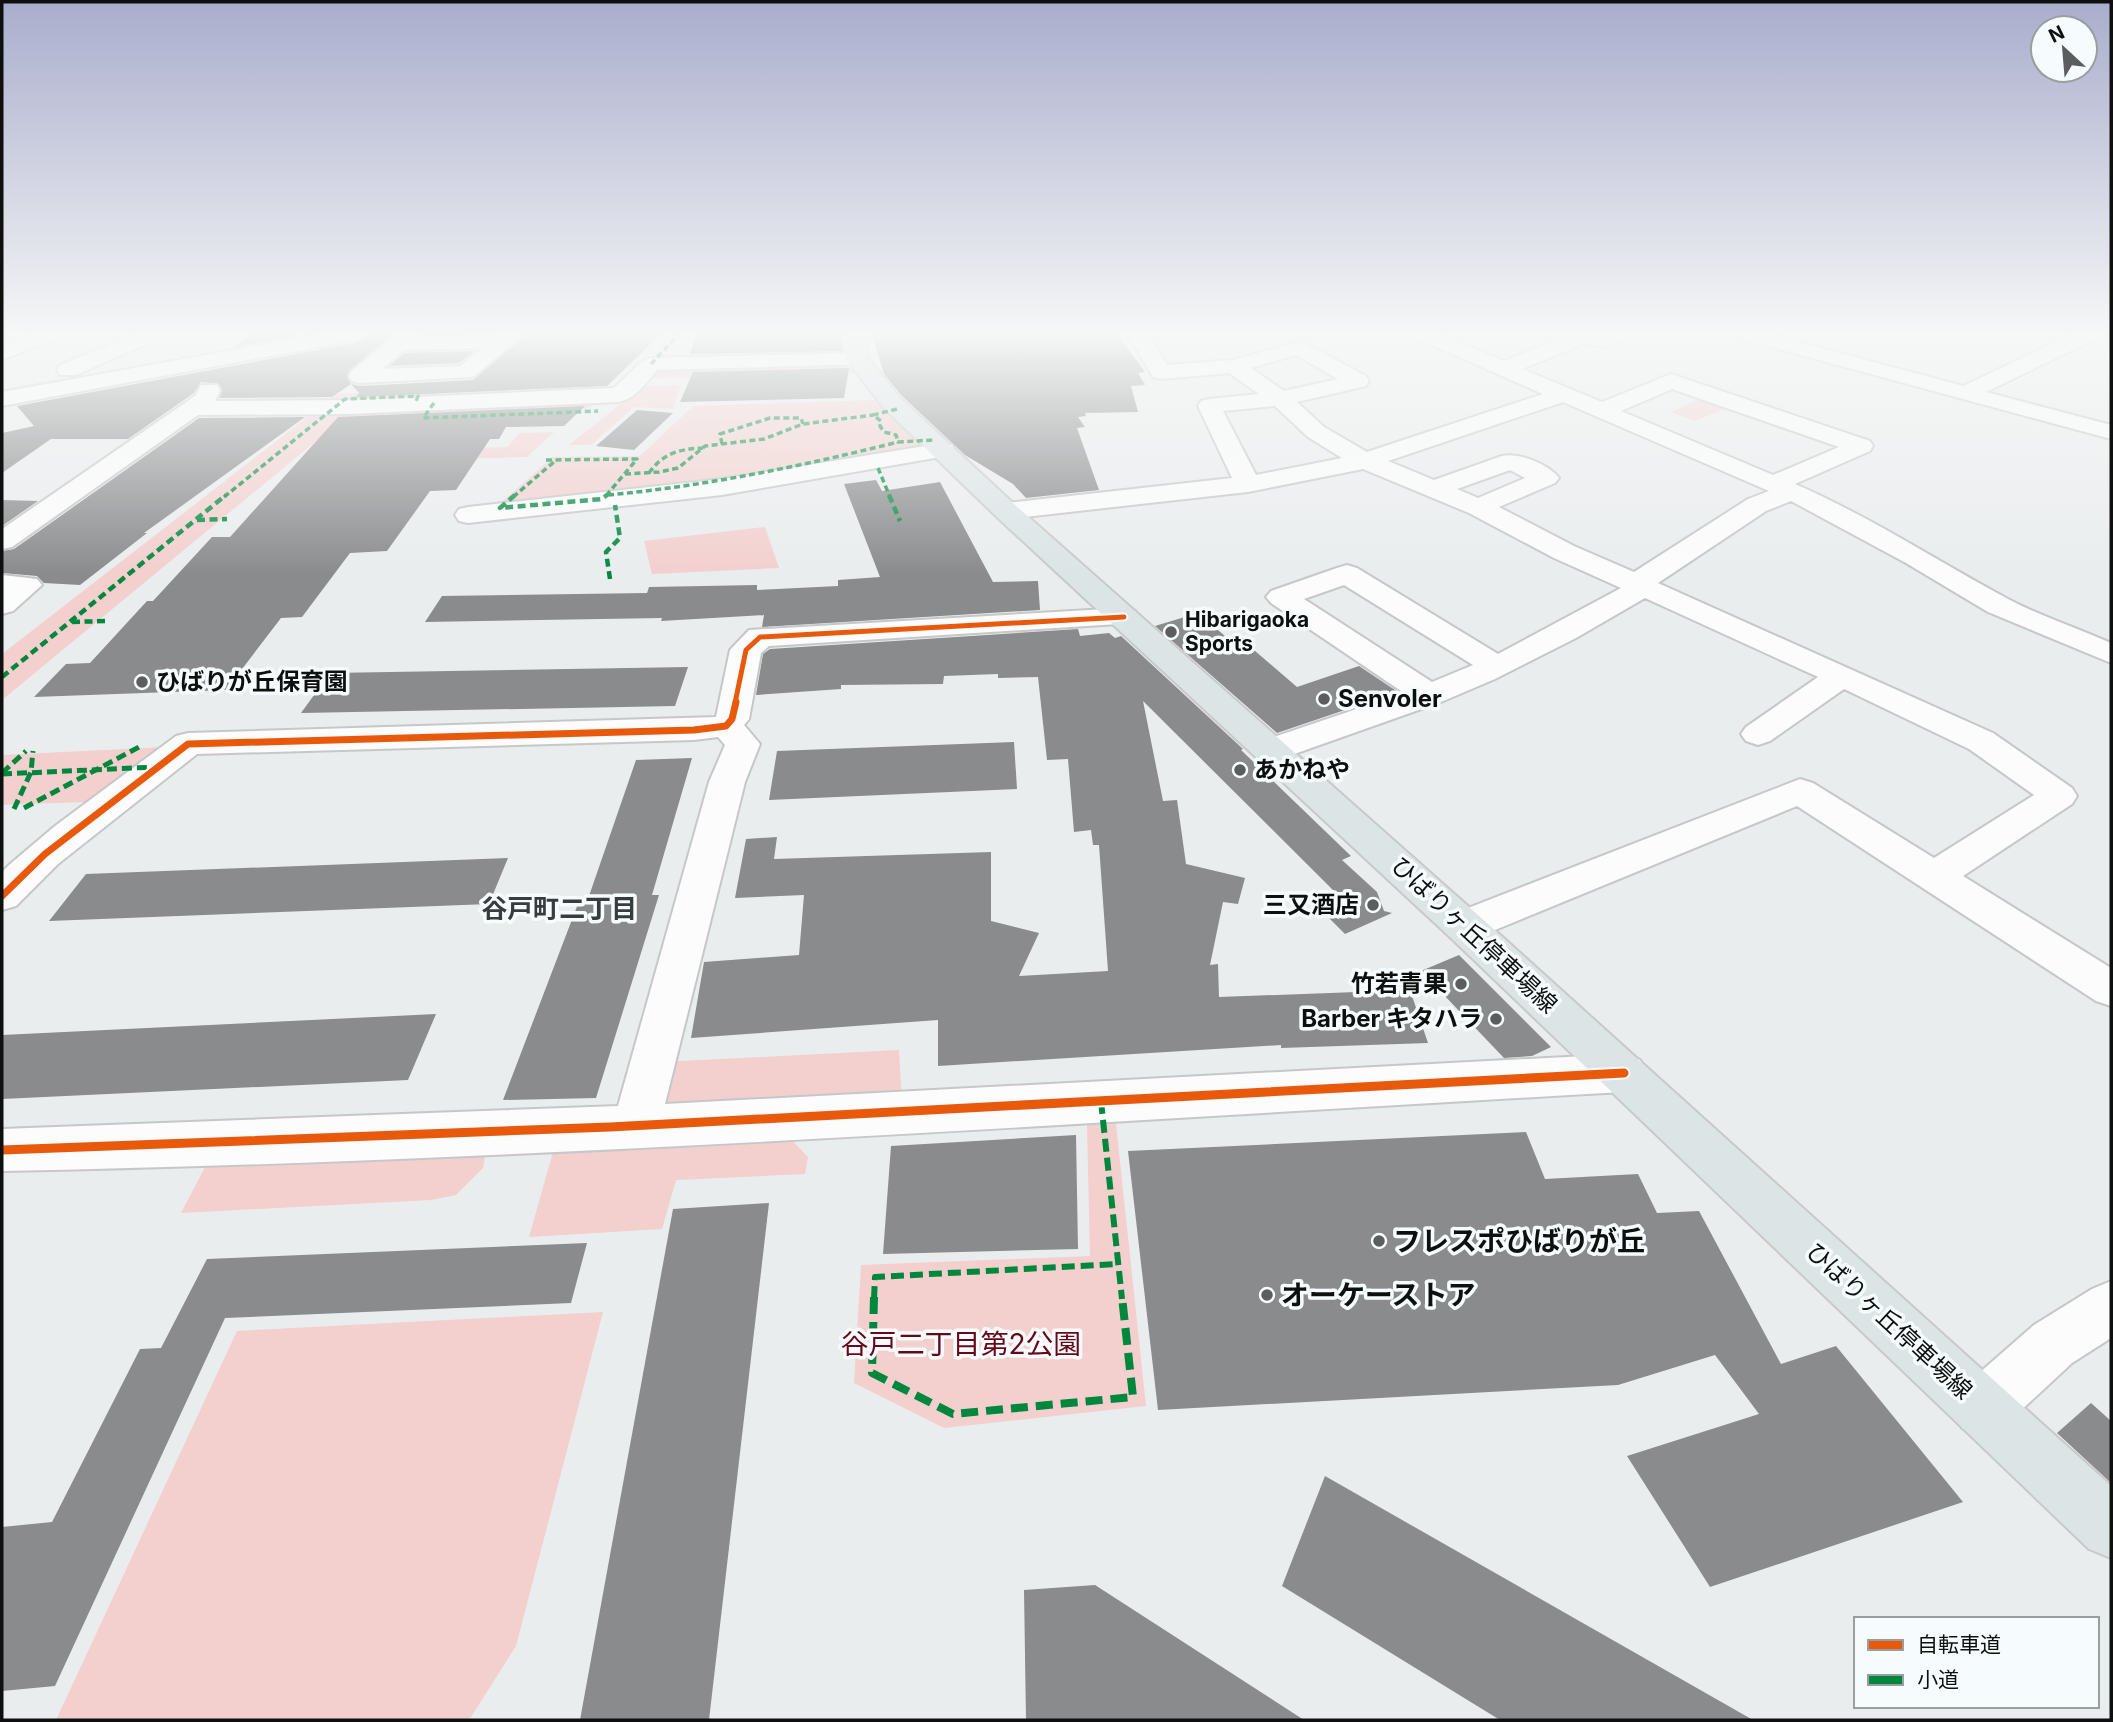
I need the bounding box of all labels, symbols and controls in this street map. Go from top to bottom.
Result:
north arrow [2029,14,2099,84]
text: N [2045,21,2068,48]
place label: Hibarigaoka Sports [1185,607,1309,656]
marker: Hibarigaoka Sports [1163,624,1179,640]
place label: ひばりが丘保育園 [156,667,348,696]
marker: ひばりが丘保育園 [134,674,150,690]
place label: Senvoler [1338,684,1442,713]
marker: Senvoler [1316,691,1332,707]
place label: あかねや [1254,755,1350,784]
marker: あかねや [1232,762,1248,778]
street label: ひばりヶ丘停車場線 [1385,850,1563,1019]
place label: 三又酒店 [1263,890,1359,919]
district label: 谷戸町二丁目 [481,893,637,924]
marker: 三又酒店 [1365,897,1381,913]
place label: 竹若青果 [1351,969,1447,998]
marker: 竹若青果 [1453,976,1469,992]
place label: Barber キタハラ [1301,1004,1482,1033]
marker: Barber キタハラ [1488,1011,1504,1027]
place label: フレスポひばりが丘 [1393,1224,1645,1258]
marker: フレスポひばりが丘 [1371,1233,1387,1249]
street label: ひばりヶ丘停車場線 [1800,1236,1978,1405]
place label: オーケーストア [1281,1278,1476,1312]
marker: オーケーストア [1259,1287,1275,1303]
park label: 谷戸二丁目第2公園 [840,1327,1082,1361]
legend [1854,1617,2099,1708]
text: 自転車道 [1917,1632,2001,1657]
text: 小道 [1917,1667,1959,1692]

